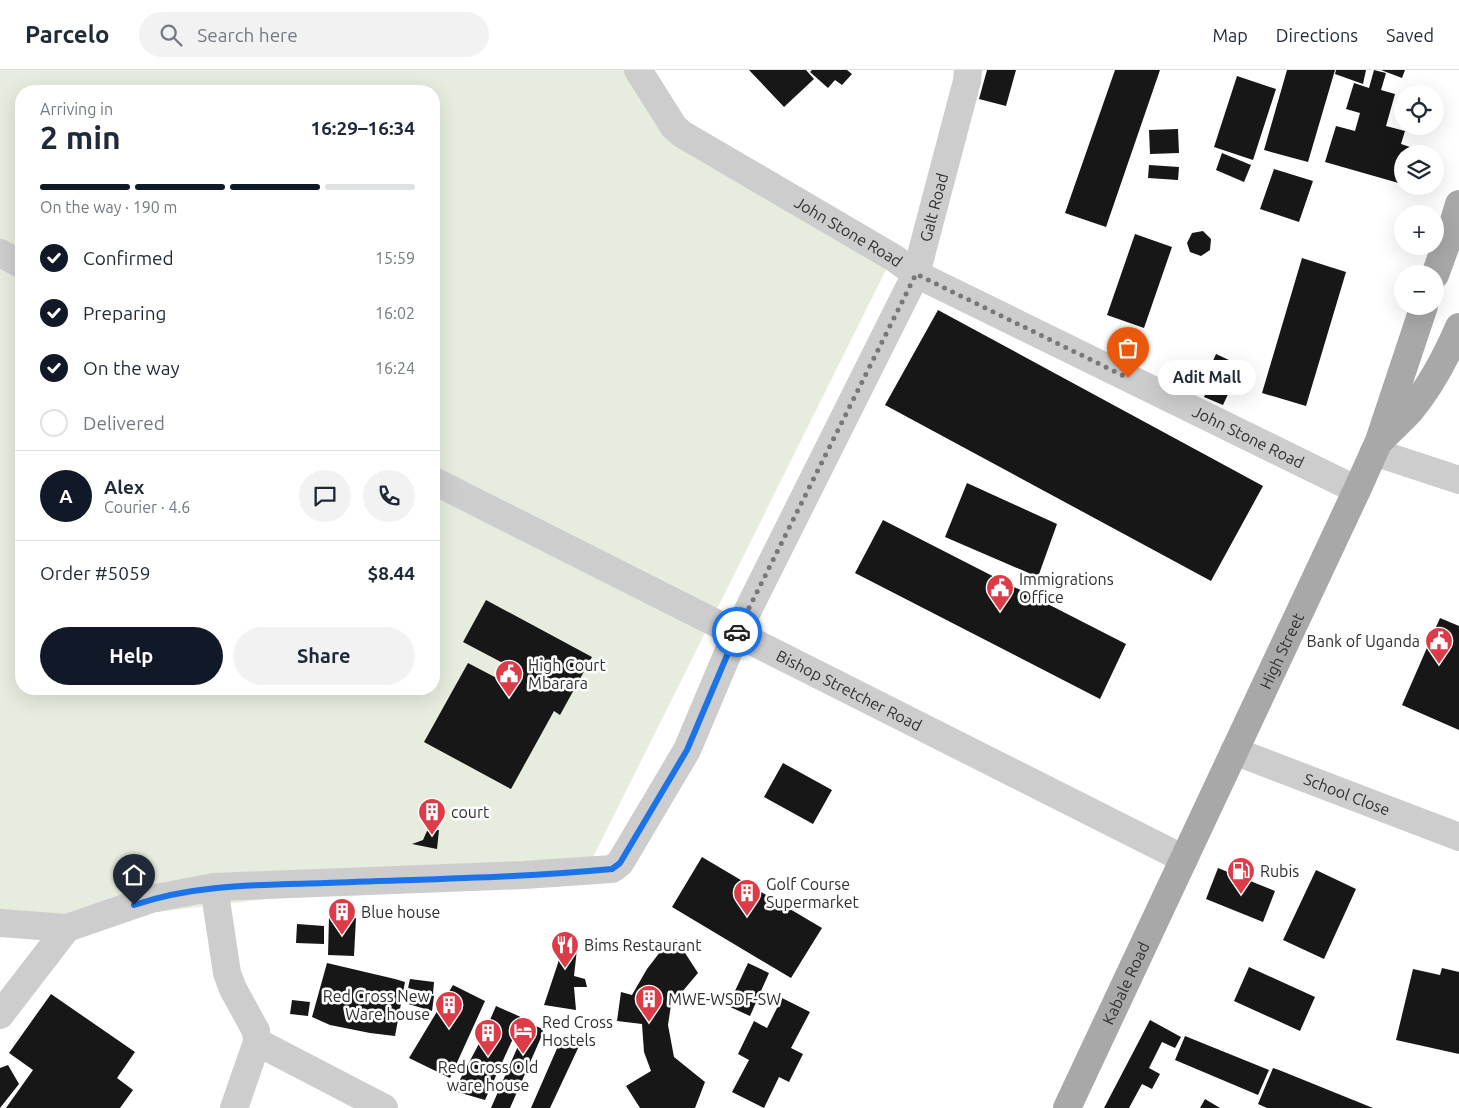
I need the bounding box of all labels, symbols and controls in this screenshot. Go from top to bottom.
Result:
search box [139,12,489,57]
text: Parcelo [25,21,109,48]
icon: search [157,21,185,49]
text: Search here [197,24,298,46]
text: Map [1212,25,1248,45]
text: Directions [1276,25,1358,45]
text: Saved [1386,25,1434,45]
map controls [1394,85,1444,315]
button: locate [1394,85,1444,135]
text: Arriving in [40,100,113,118]
text: 16:29–16:34 [310,117,415,139]
text: 2 min [40,119,121,155]
button: layers [1394,145,1444,195]
street label: Galt Road [916,171,951,243]
street label: John Stone Road [791,193,906,270]
text: On the way · 190 m [40,198,177,216]
button: + [1394,205,1444,255]
icon: check [40,244,68,272]
text: Confirmed [83,247,174,269]
text: 15:59 [375,249,415,267]
button: − [1394,265,1444,315]
icon: check [40,299,68,327]
text: Preparing [83,302,167,324]
text: 16:02 [375,304,415,322]
pin [1107,327,1149,378]
icon: bag [1114,334,1142,362]
icon: check [40,354,68,382]
text: On the way [83,357,180,379]
text: 16:24 [375,359,415,377]
callout: Adit Mall [1158,360,1256,396]
text: Adit Mall [1173,368,1241,386]
street label: John Stone Road [1190,402,1307,472]
text: Delivered [83,412,165,434]
button: chat [299,470,351,522]
button: phone [363,470,415,522]
text: Alex [104,476,144,498]
text: A [59,485,73,507]
text: Courier · 4.6 [104,498,190,516]
text: Order #5059 [40,562,150,584]
text: $8.44 [367,562,415,584]
place label: Immigrations Office [1019,570,1114,606]
public building icon: Immigrations Office [985,573,1015,612]
courier [712,607,762,657]
street label: High Street [1256,609,1307,692]
icon: car [723,618,751,646]
public building icon: Bank of Uganda [1424,626,1454,665]
button: Help [40,627,223,685]
button: Share [233,627,415,685]
place label: Bank of Uganda [1307,632,1420,650]
street label: Bishop Stretcher Road [774,646,925,734]
place label: High Court Mbarara [528,656,606,692]
public building icon: High Court Mbarara [494,659,524,698]
street label: School Close [1301,770,1393,819]
building icon: court [417,797,447,836]
place label: court [451,803,490,821]
pin [113,854,155,905]
fuel station icon: Rubis [1226,856,1256,895]
icon: home [120,861,148,889]
place label: Rubis [1260,862,1299,880]
place label: Golf Course Supermarket [766,875,860,911]
building icon: Golf Course Supermarket [732,878,762,917]
building icon: Blue house [327,897,357,936]
place label: Blue house [361,903,440,921]
restaurant icon: Bims Restaurant [550,930,580,969]
place label: Bims Restaurant [584,936,702,954]
street label: Kabale Road [1099,939,1153,1027]
building icon: MWE-WSDF-SW [634,984,664,1023]
place label: Red Cross New Ware house [323,987,431,1023]
building icon: Red Cross New Ware house [434,990,464,1029]
place label: MWE-WSDF-SW [668,990,781,1008]
place label: Red Cross Hostels [542,1013,613,1049]
hotel icon: Red Cross Hostels [508,1016,538,1055]
building icon: Red Cross Old ware house [473,1018,503,1057]
place label: Red Cross Old ware house [438,1058,538,1094]

